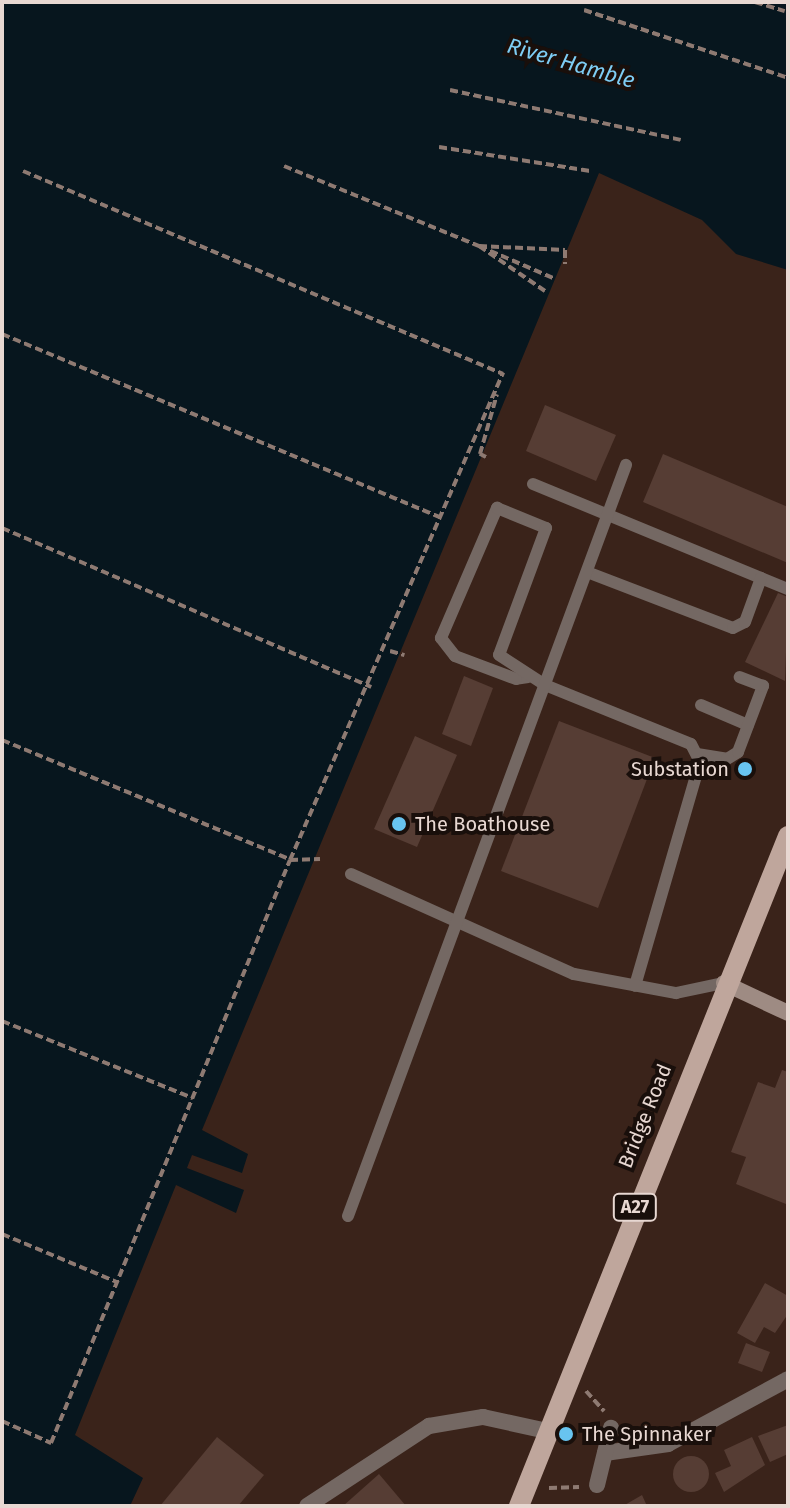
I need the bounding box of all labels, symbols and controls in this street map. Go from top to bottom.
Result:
water label: River Hamble [504,32,638,94]
place label: Substation [631,757,729,781]
marker: Substation [736,760,754,778]
place label: The Boathouse [415,812,550,836]
marker: The Boathouse [390,815,408,833]
street label: Bridge Road [613,1061,677,1171]
road number: A27 [611,1193,659,1221]
place label: The Spinnaker [582,1422,712,1446]
marker: The Spinnaker [557,1425,575,1443]

